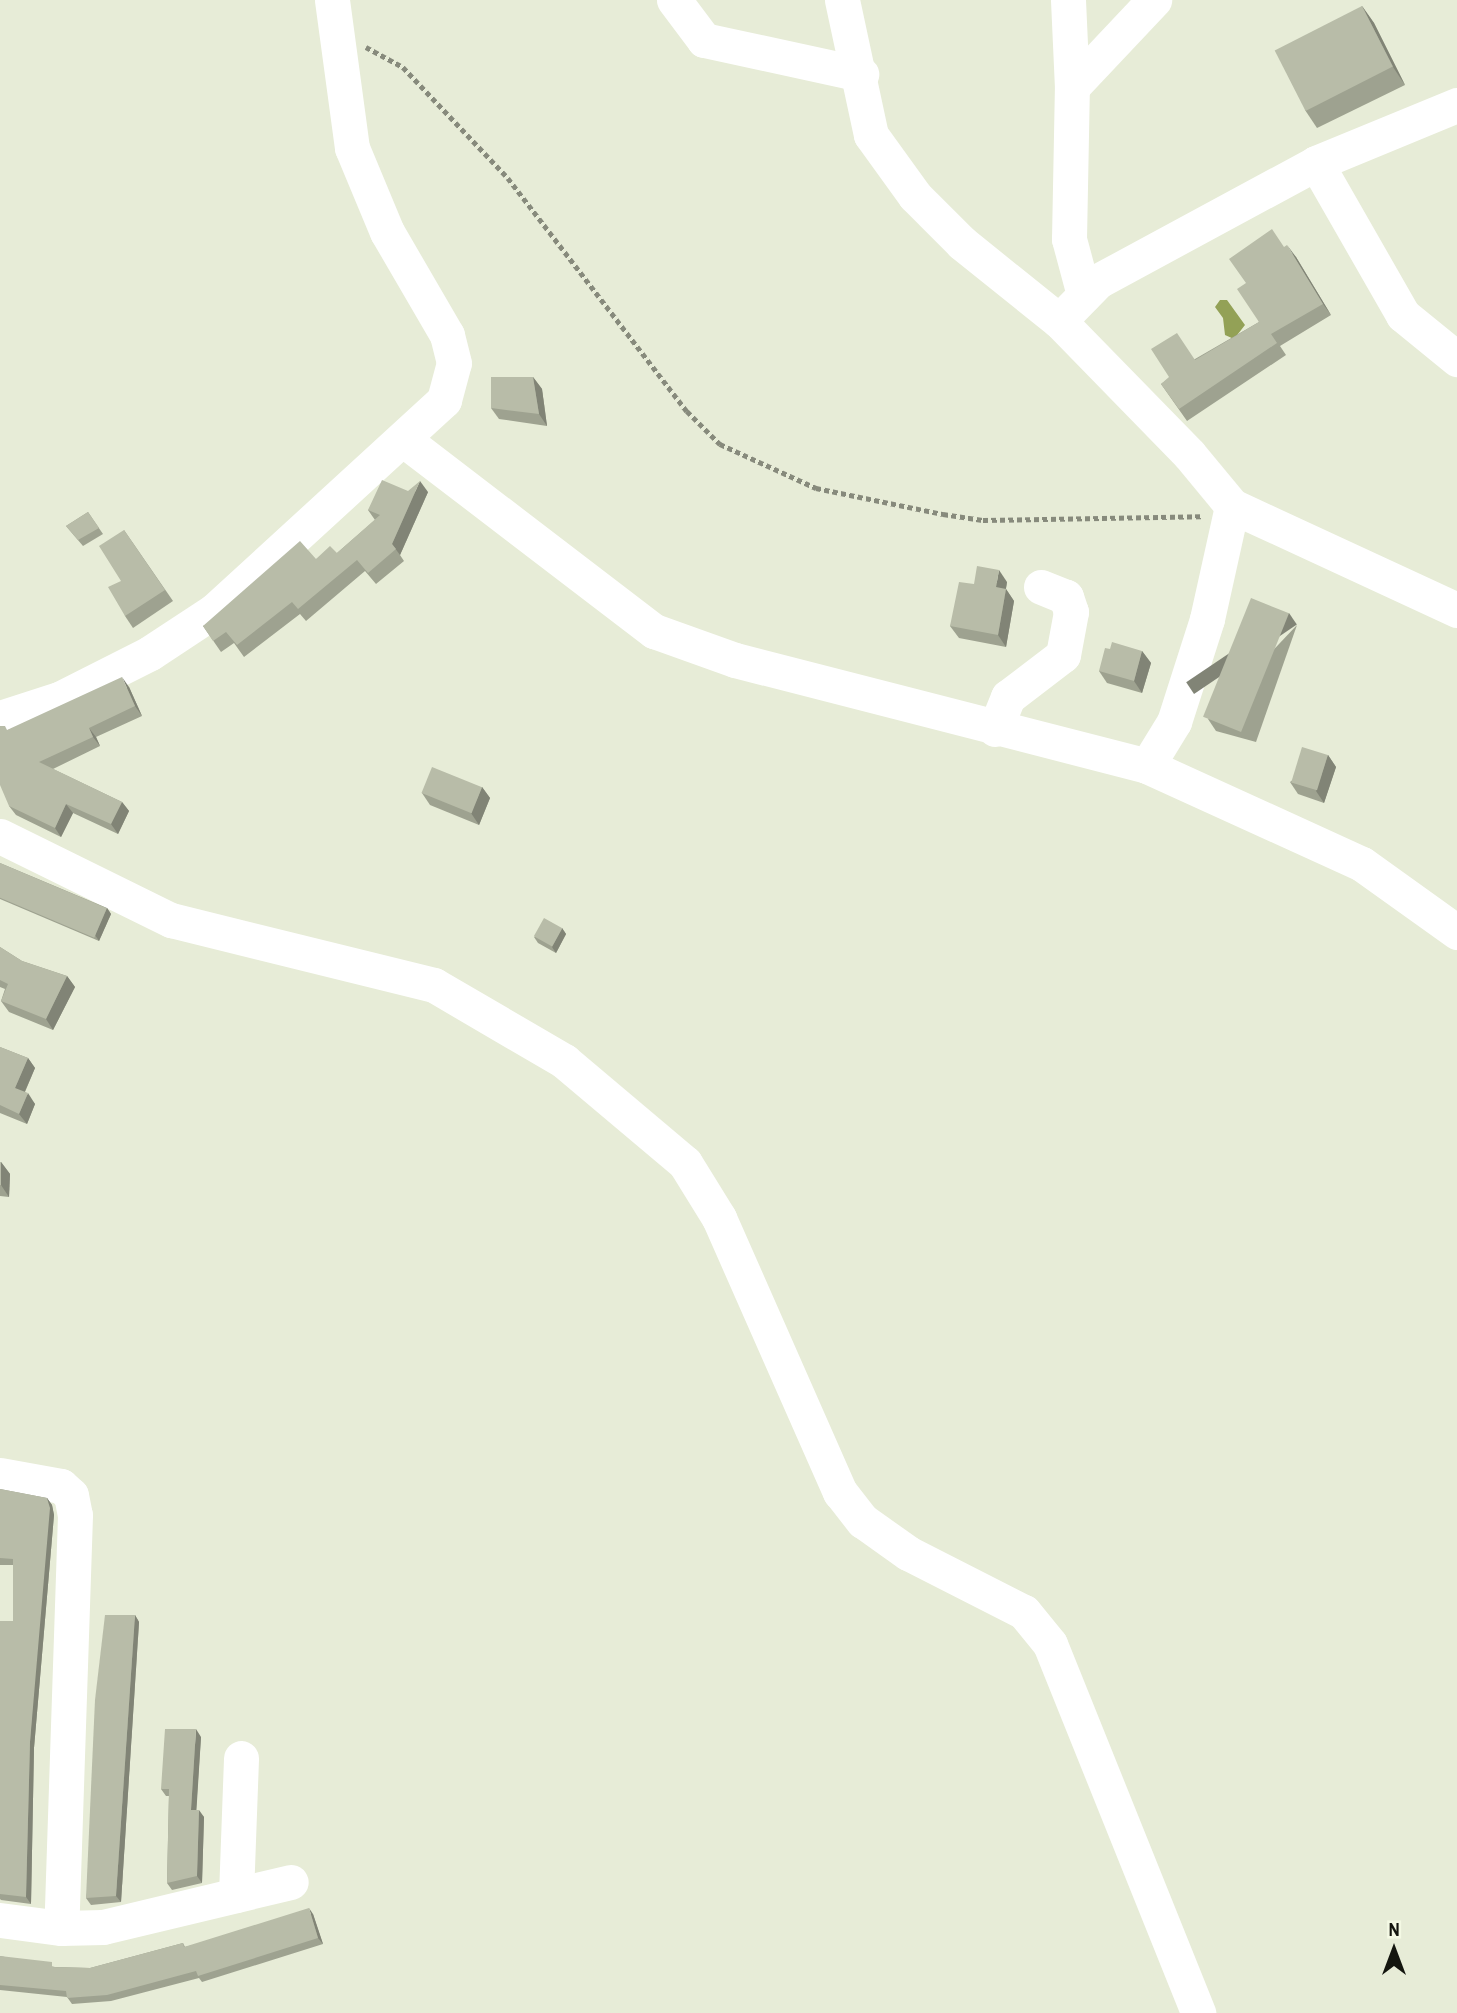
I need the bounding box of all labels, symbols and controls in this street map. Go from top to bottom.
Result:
north arrow [1359,1915,1429,1985]
text: N [1388,1916,1400,1942]

